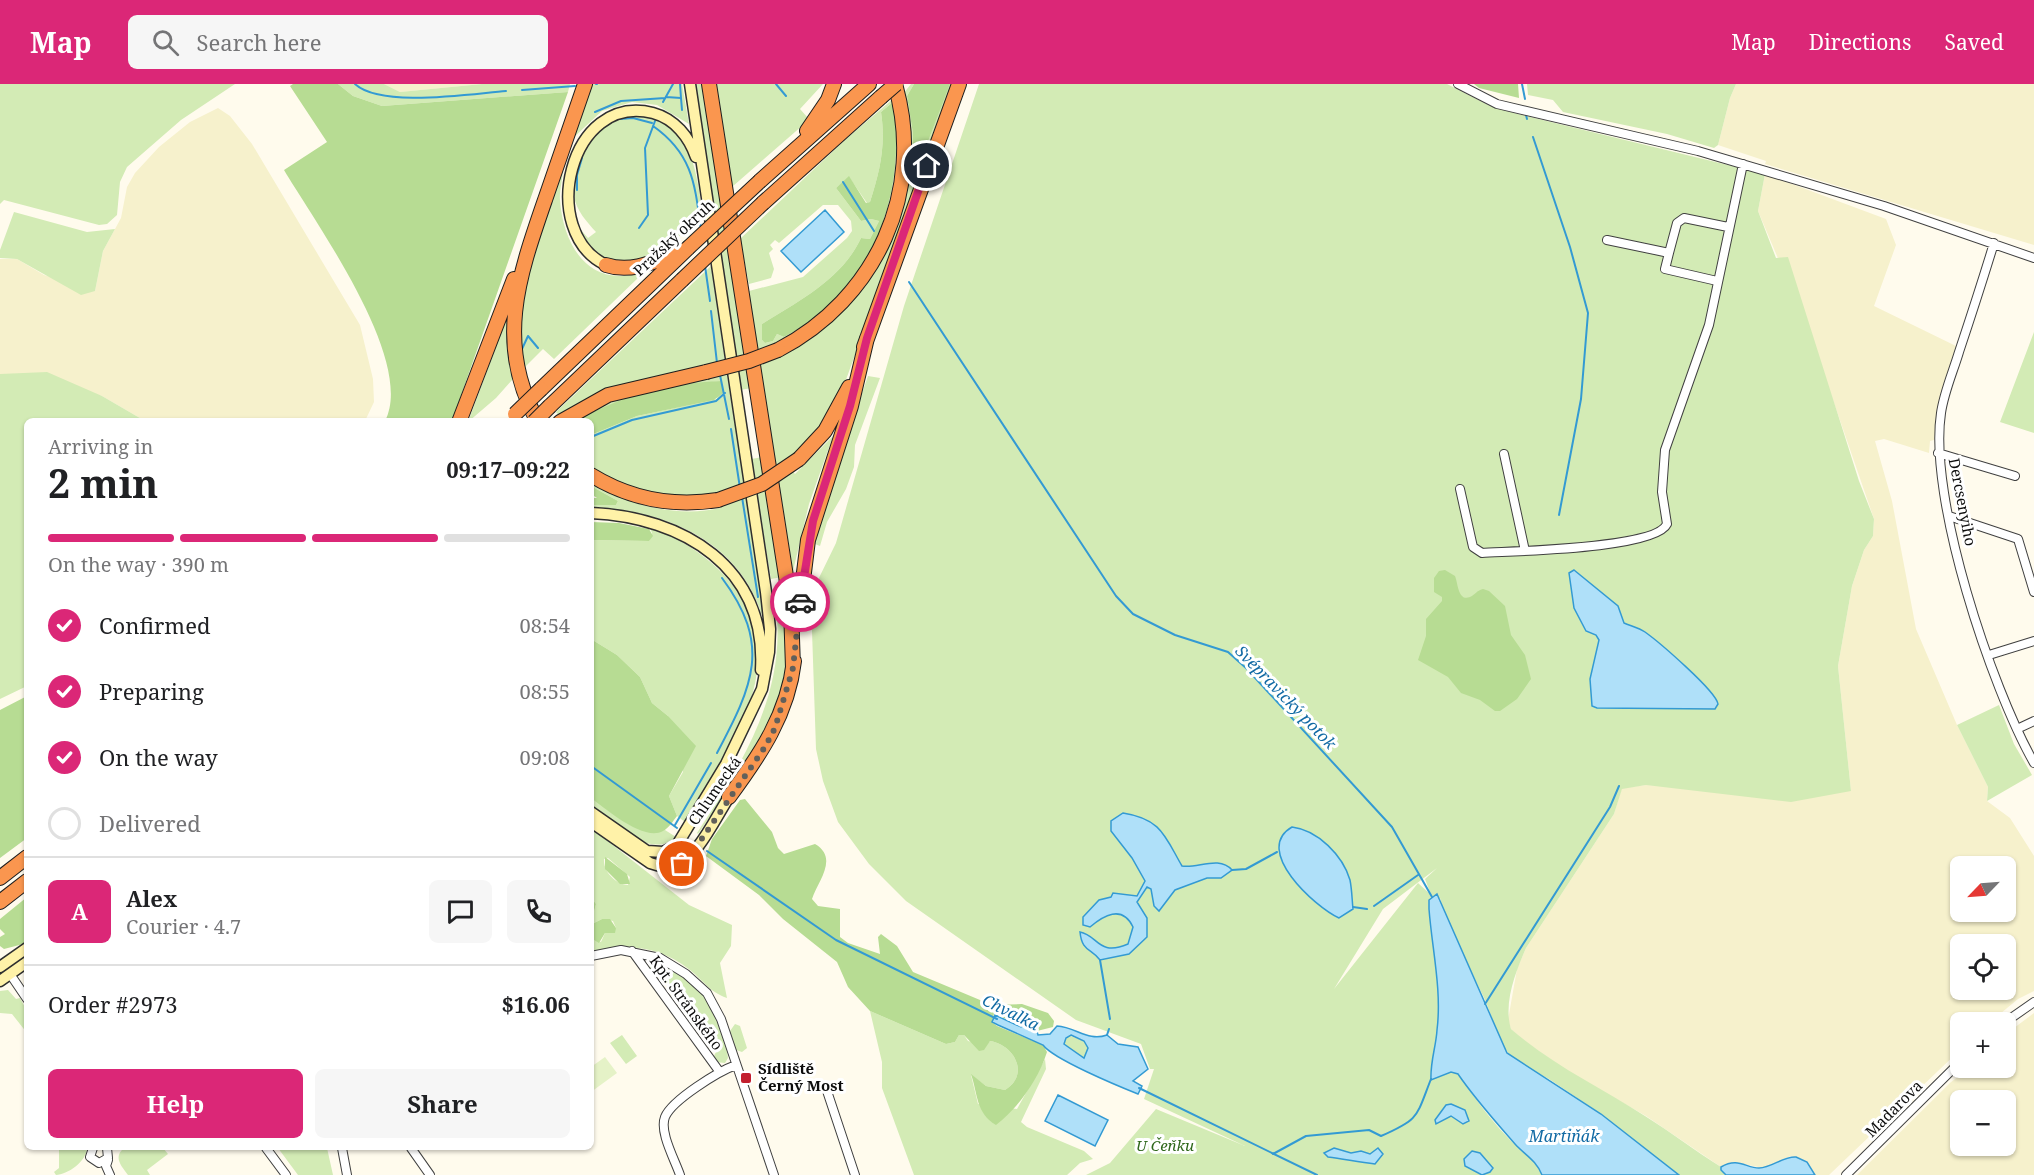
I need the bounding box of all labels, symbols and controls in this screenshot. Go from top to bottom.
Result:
search box [128,15,548,69]
text: Map [30,23,92,61]
icon: search [149,26,182,59]
text: Search here [197,27,321,57]
text: Map [1731,28,1776,56]
text: Directions [1809,28,1911,56]
text: Saved [1944,28,2004,56]
pin [901,140,952,191]
icon: home [910,149,943,182]
street label: Pražský okruh [629,194,718,280]
text: Arriving in [48,433,153,460]
text: 09:17–09:22 [446,454,570,484]
text: 2 min [48,456,158,509]
street label: Dercsenyiho [1945,456,1981,547]
text: On the way · 390 m [48,551,229,578]
courier [770,572,830,632]
icon: car [784,586,817,619]
icon: check [48,609,81,642]
text: Confirmed [99,610,210,640]
text: 08:54 [520,612,570,639]
water label: Svépravický potok [1231,640,1342,754]
icon: check [48,675,81,708]
text: Preparing [99,676,204,706]
text: 08:55 [520,678,570,705]
icon: check [48,741,81,774]
text: On the way [99,742,218,772]
text: 09:08 [520,744,570,771]
street label: Chlumecká [683,752,745,829]
text: Delivered [99,808,201,838]
pin [656,838,707,889]
icon: bag [665,847,698,880]
north arrow [1950,856,2016,922]
map controls [1950,856,2016,1156]
button: chat [429,880,492,943]
button: phone [507,880,570,943]
text: Alex [126,883,177,913]
text: A [71,896,88,926]
text: Courier · 4.7 [126,913,241,940]
button: locate [1950,934,2016,1000]
street label: Kpt. Stránského [646,951,728,1054]
text: Order #2973 [48,989,178,1019]
text: $16.06 [501,989,570,1019]
water label: Chvalka [979,989,1044,1036]
button: + [1950,1012,2016,1078]
place label: Sídliště Černý Most [758,1058,844,1095]
button: Help [48,1069,303,1138]
button: Share [315,1069,570,1138]
marker: Sídliště Černý Most [739,1071,753,1085]
street label: Madarova [1860,1075,1926,1141]
button: − [1950,1090,2016,1156]
water label: Martiňák [1528,1125,1600,1147]
park label: U Čeňku [1136,1135,1194,1155]

